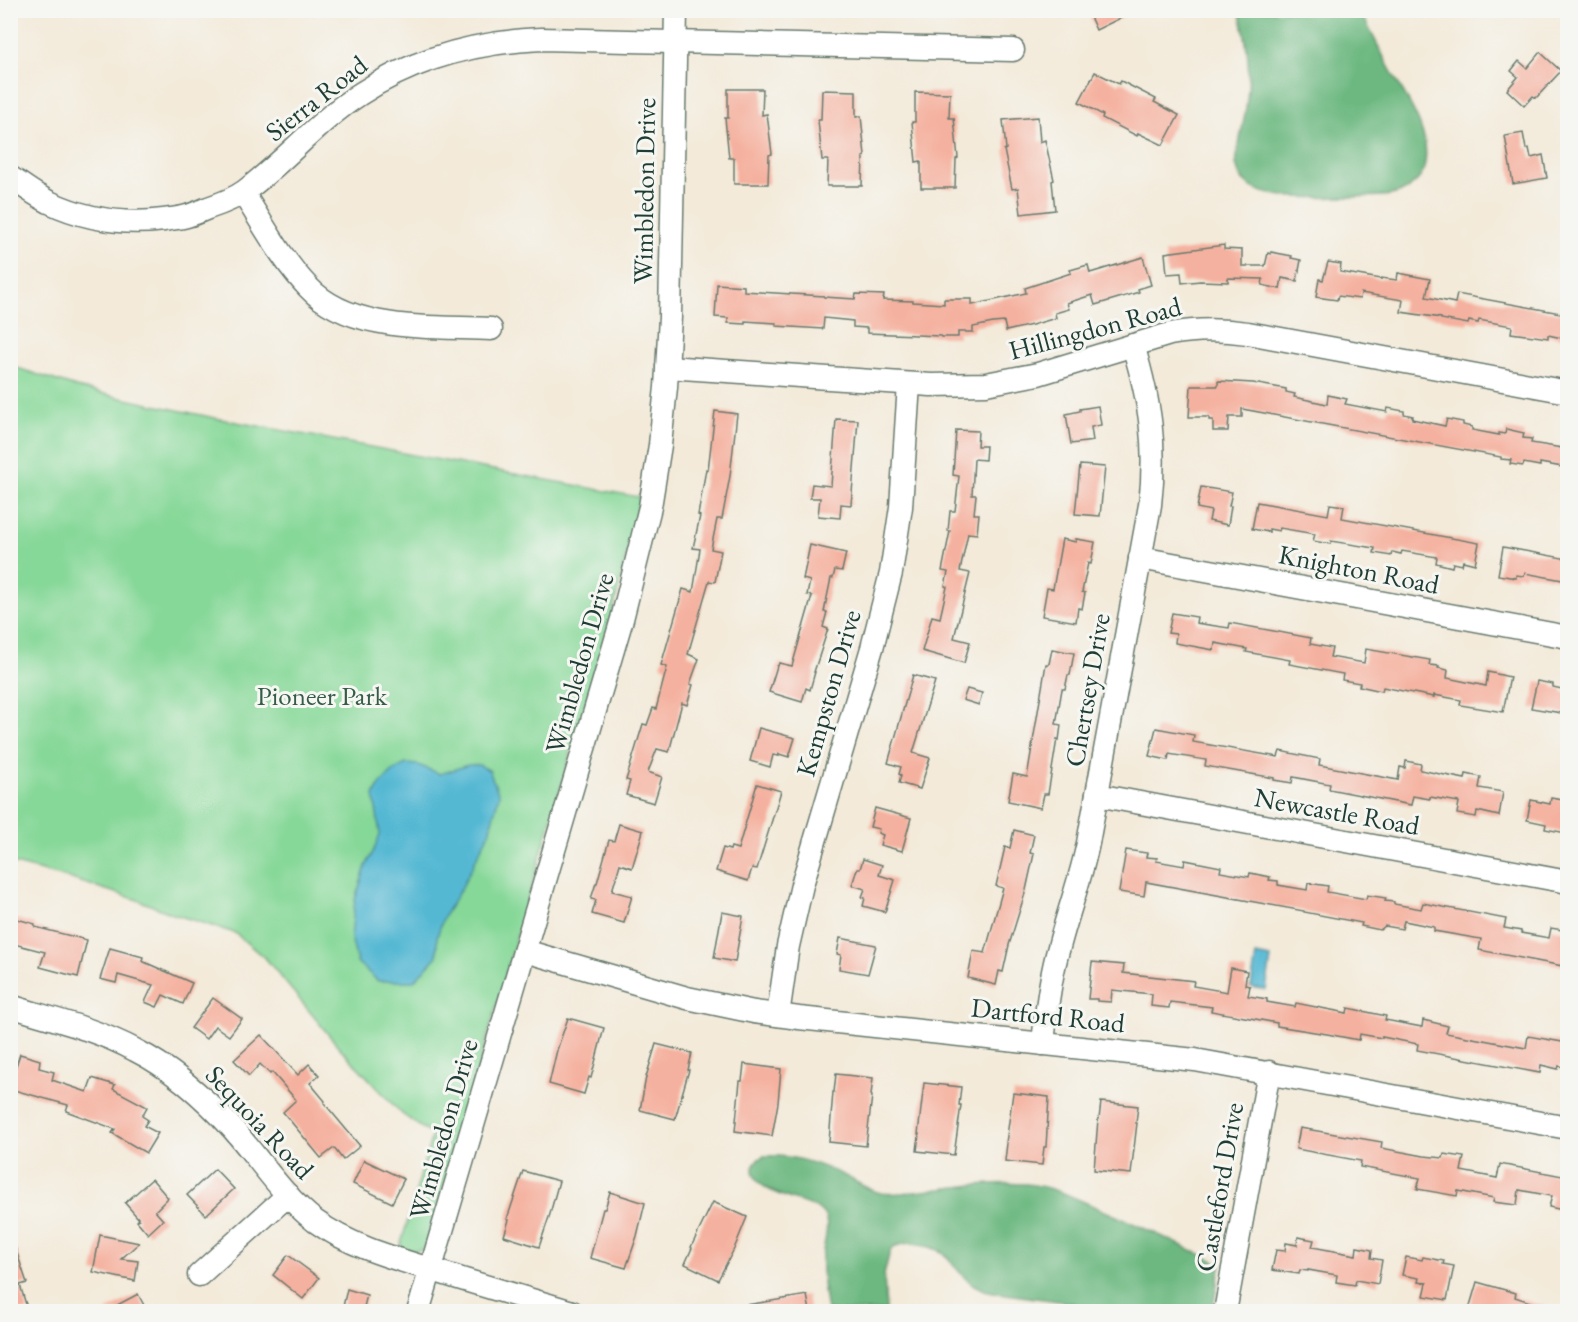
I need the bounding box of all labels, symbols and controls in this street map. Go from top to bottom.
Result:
street label: Sierra Road [258,47,374,149]
street label: Wimbledon Drive [625,97,663,285]
street label: Hillingdon Road [1005,288,1185,368]
street label: Knighton Road [1276,536,1443,602]
street label: Wimbledon Drive [536,569,622,757]
street label: Kempston Drive [787,606,869,780]
street label: Chertsey Drive [1056,611,1118,769]
park label: Pioneer Park [257,678,388,713]
street label: Newcastle Road [1252,779,1423,843]
street label: Dartford Road [969,990,1127,1041]
street label: Wimbledon Drive [400,1035,486,1223]
street label: Sequoia Road [198,1057,322,1187]
street label: Castleford Drive [1187,1100,1251,1274]

